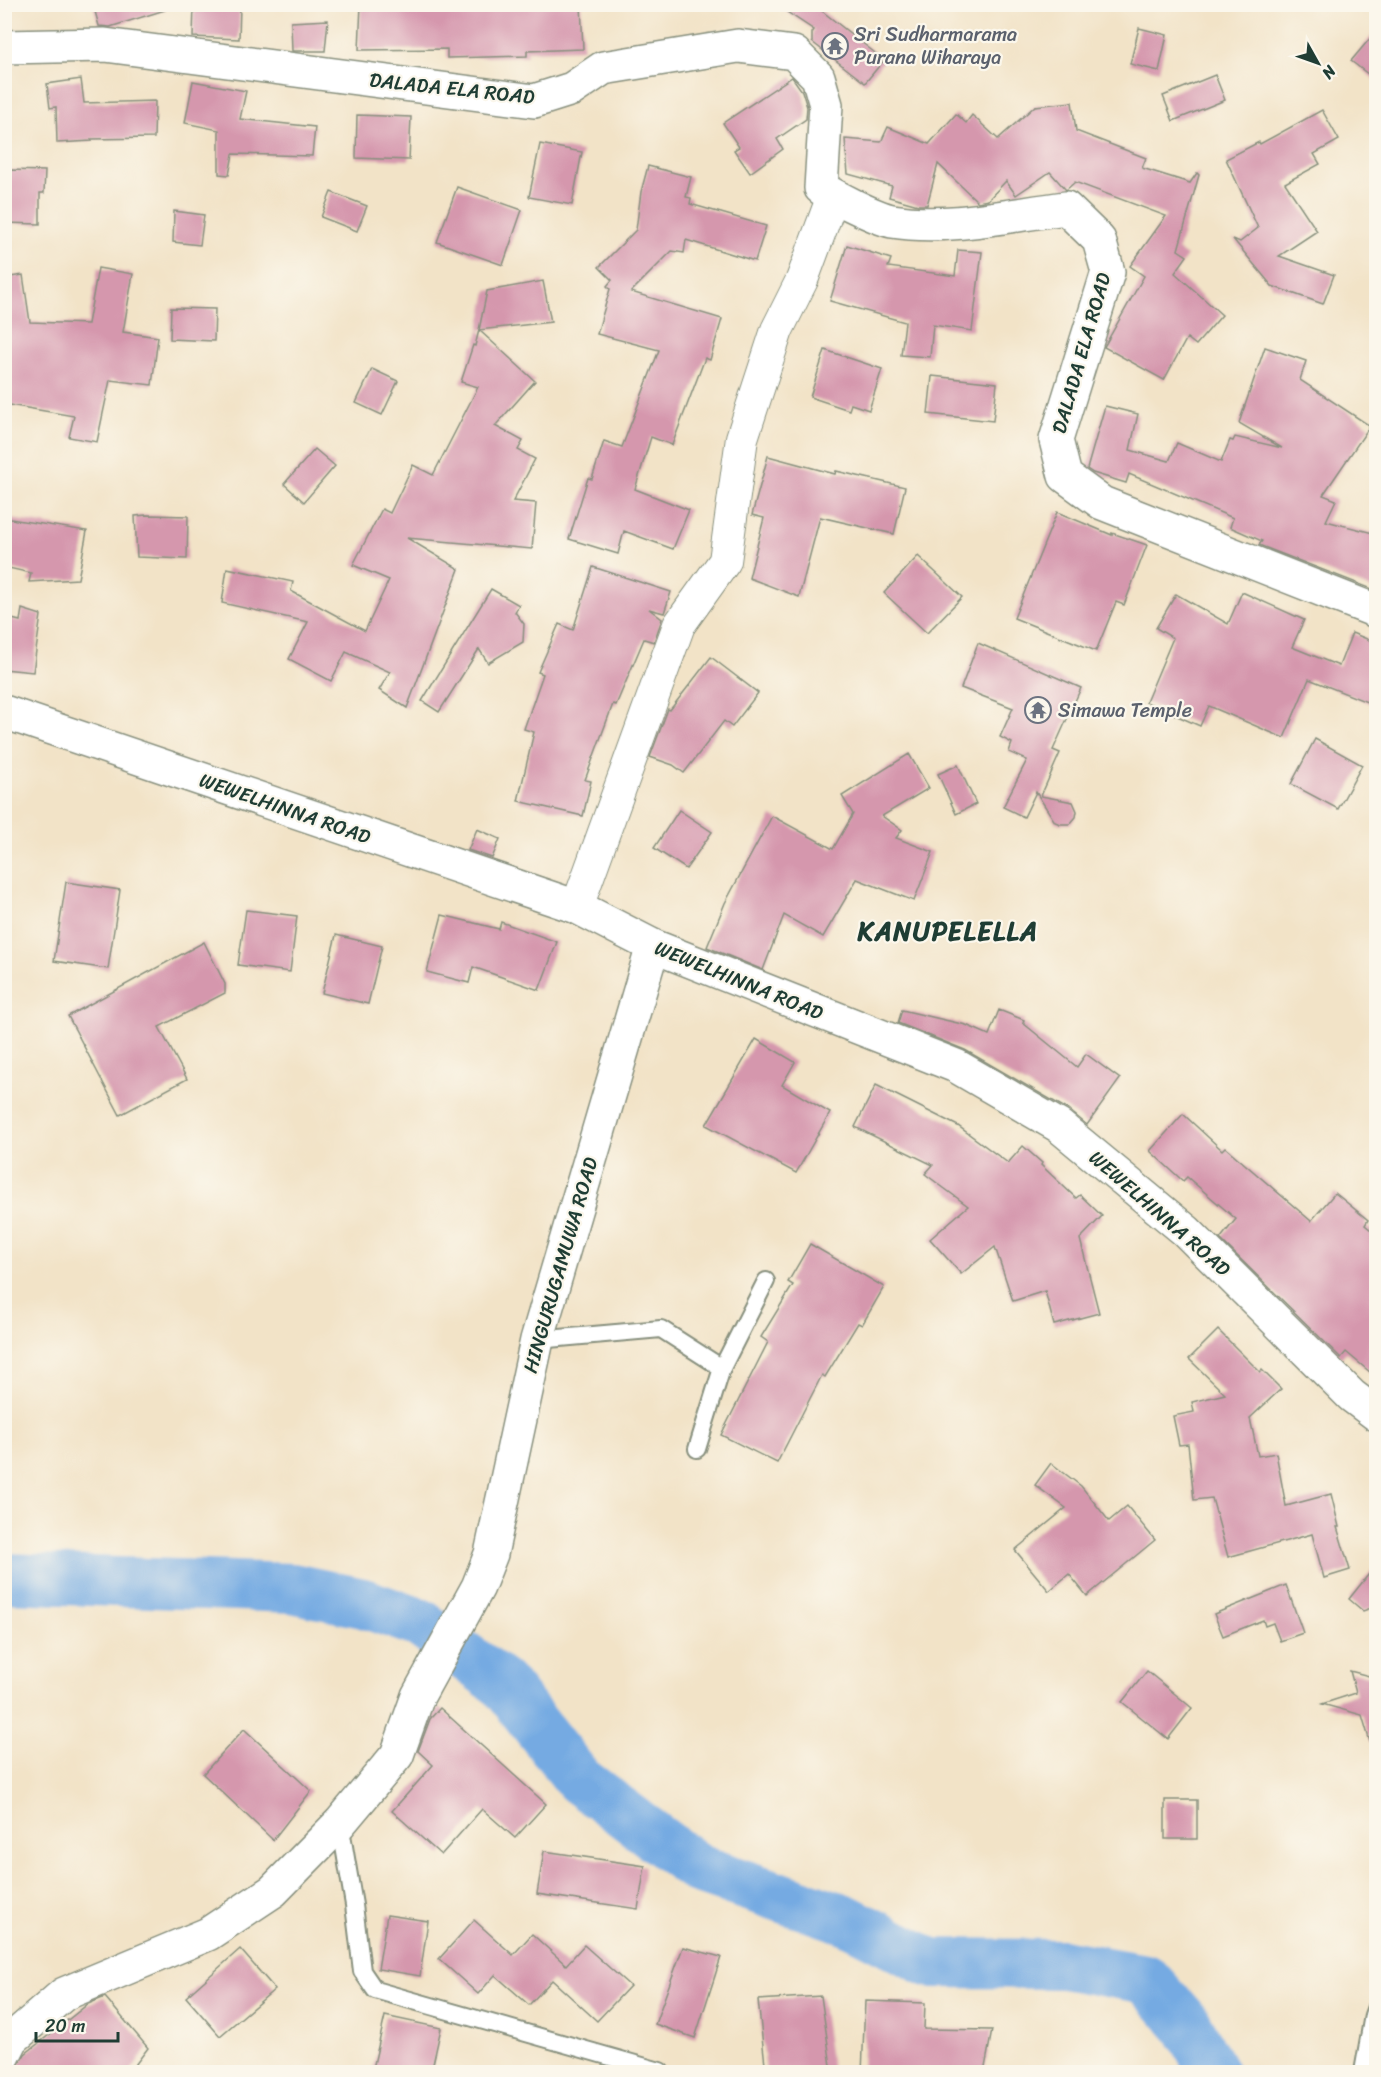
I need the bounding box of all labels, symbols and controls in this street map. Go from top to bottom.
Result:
place label: Sri Sudharmarama Purana Wiharaya [854,17,1017,75]
temple icon: Sri Sudharmarama Purana Wiharaya [820,31,850,61]
north arrow [1288,33,1348,93]
text: N [1314,58,1344,87]
street label: DALADA ELA ROAD [367,62,536,115]
street label: DALADA ELA ROAD [1042,268,1121,438]
place label: Simawa Temple [1058,693,1192,728]
temple icon: Simawa Temple [1023,695,1053,725]
street label: WEWELHINNA ROAD [194,763,375,854]
district label: KANUPELELLA [856,908,1039,954]
street label: WEWELHINNA ROAD [649,931,829,1030]
street label: WEWELHINNA ROAD [1081,1141,1239,1285]
street label: HINGURUGAMUWA ROAD [513,1153,608,1377]
scale bar [36,2005,118,2043]
text: 20 m [45,2010,85,2042]

